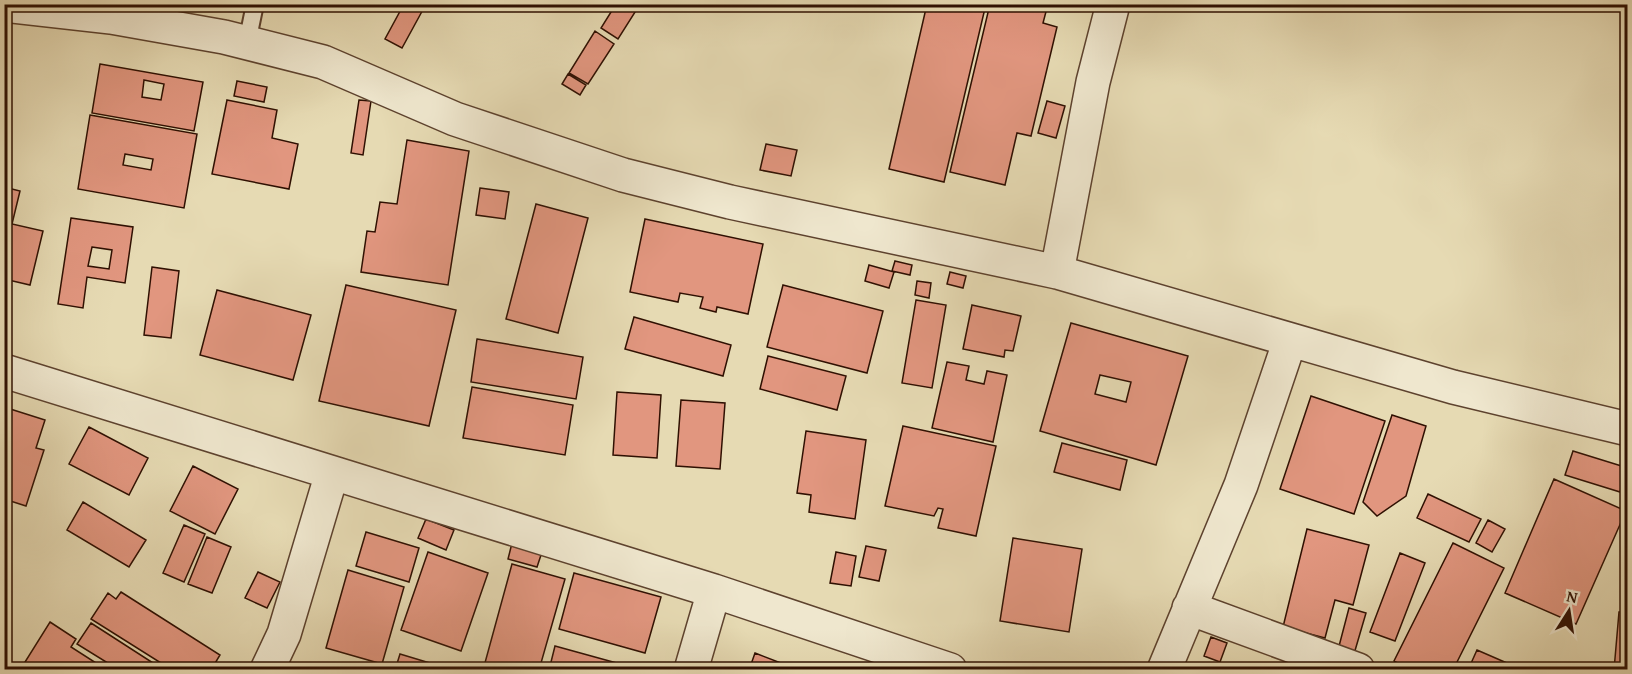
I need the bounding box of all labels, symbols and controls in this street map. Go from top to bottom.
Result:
north arrow [1539,581,1599,641]
text: N [1564,583,1580,609]

